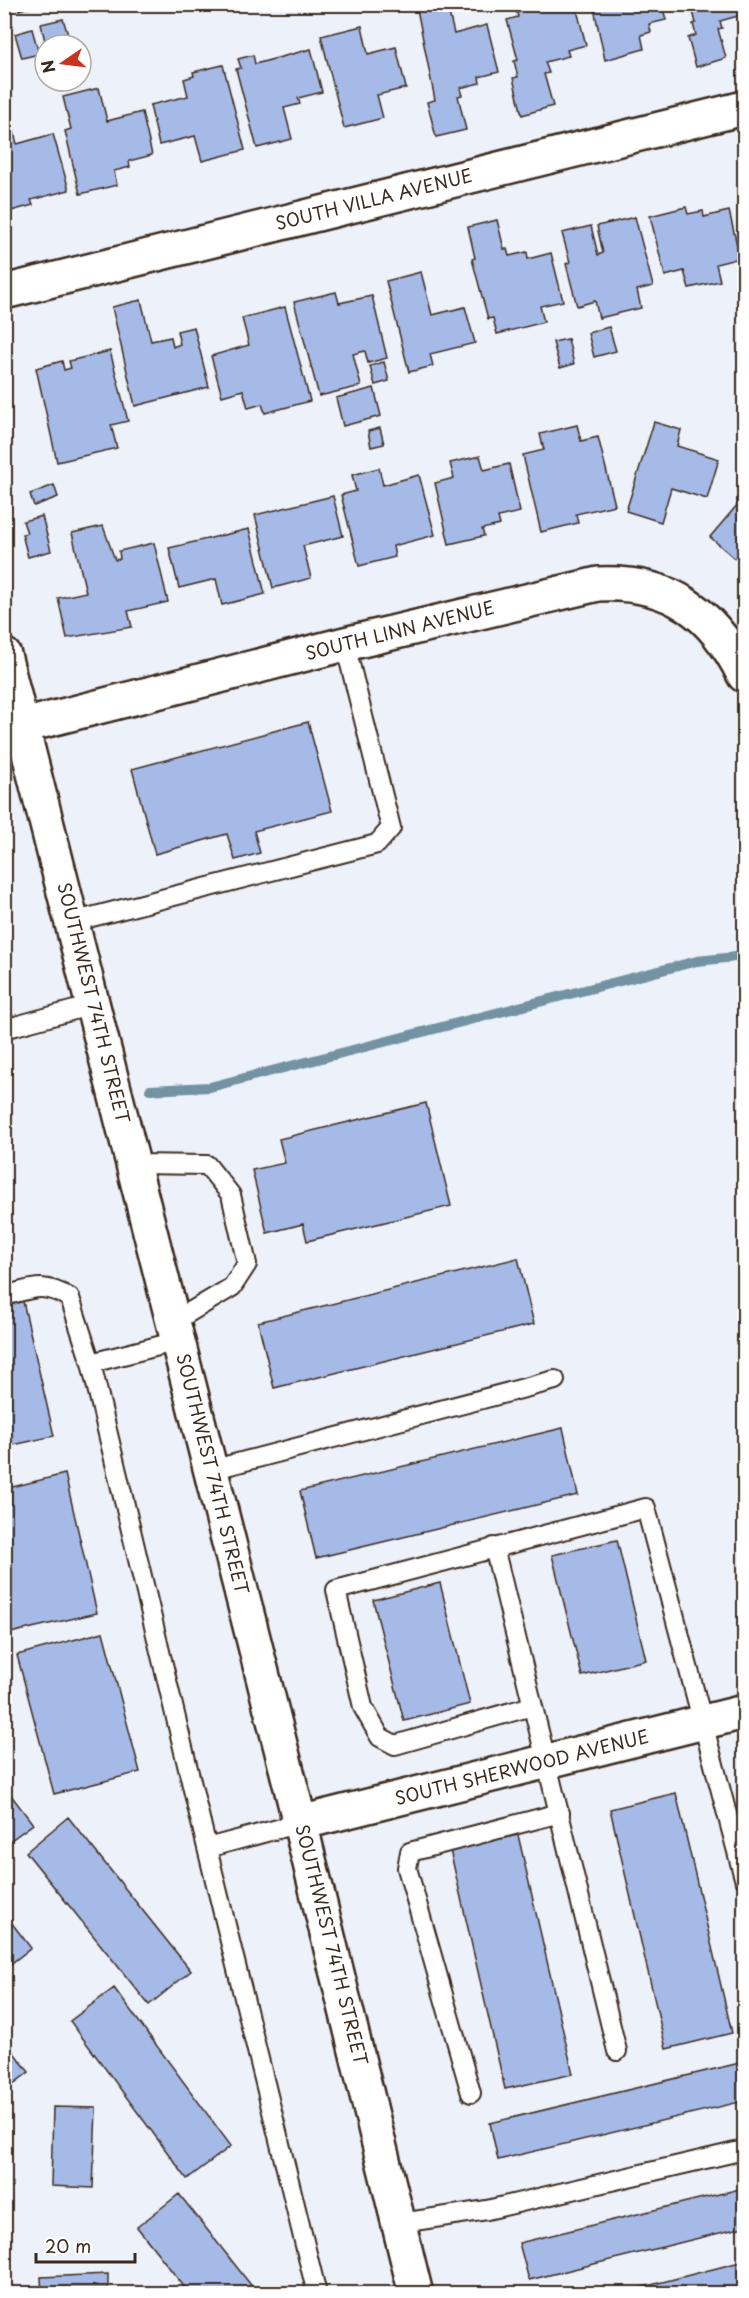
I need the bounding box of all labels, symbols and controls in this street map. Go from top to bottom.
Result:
north arrow [33,33,93,93]
text: N [34,58,61,76]
street label: SOUTH VILLA AVENUE [272,161,475,236]
street label: SOUTH LINN AVENUE [302,593,497,666]
street label: SOUTHWEST 74TH STREET [51,879,138,1127]
street label: SOUTHWEST 74TH STREET [170,1350,257,1598]
street label: SOUTH SHERWOOD AVENUE [392,1722,651,1811]
street label: SOUTHWEST 74TH STREET [289,1821,376,2069]
scale bar [36,2226,135,2264]
text: 20 m [45,2232,91,2259]

